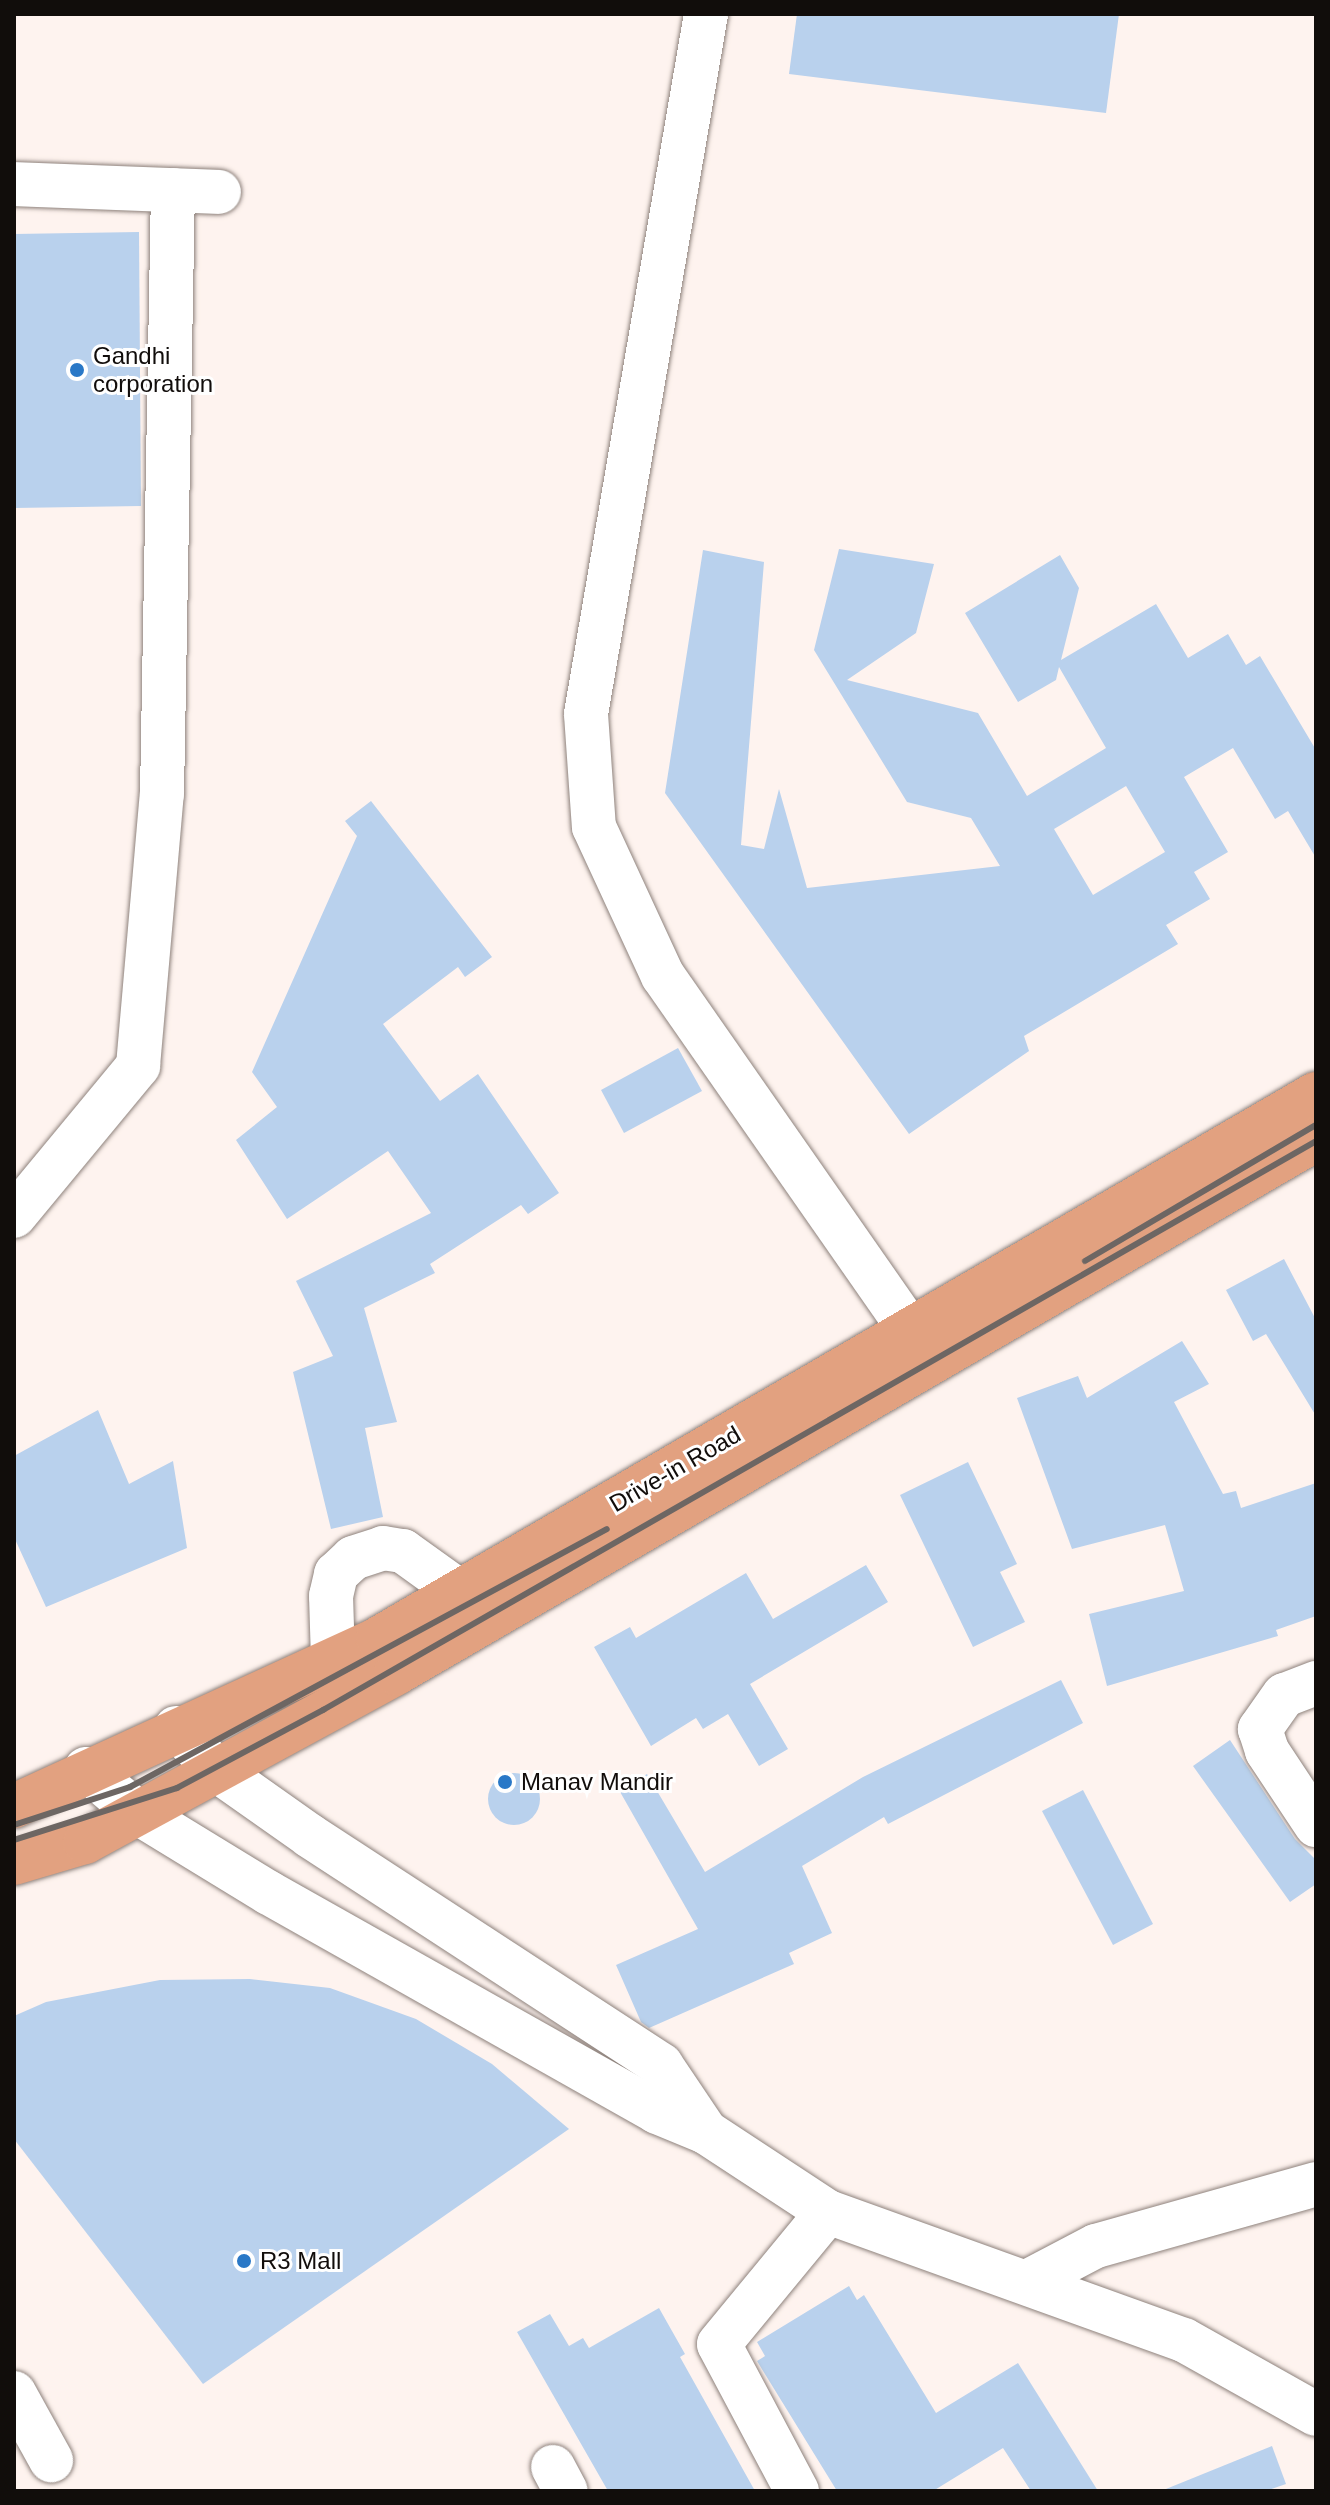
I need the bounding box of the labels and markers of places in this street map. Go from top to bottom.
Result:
place label: Gandhi corporation [93,342,213,398]
marker: Gandhi corporation [68,361,86,379]
place label: Manav Mandir [521,1768,673,1796]
marker: Manav Mandir [496,1773,514,1791]
place label: R3 Mall [260,2247,341,2275]
marker: R3 Mall [235,2252,253,2270]

